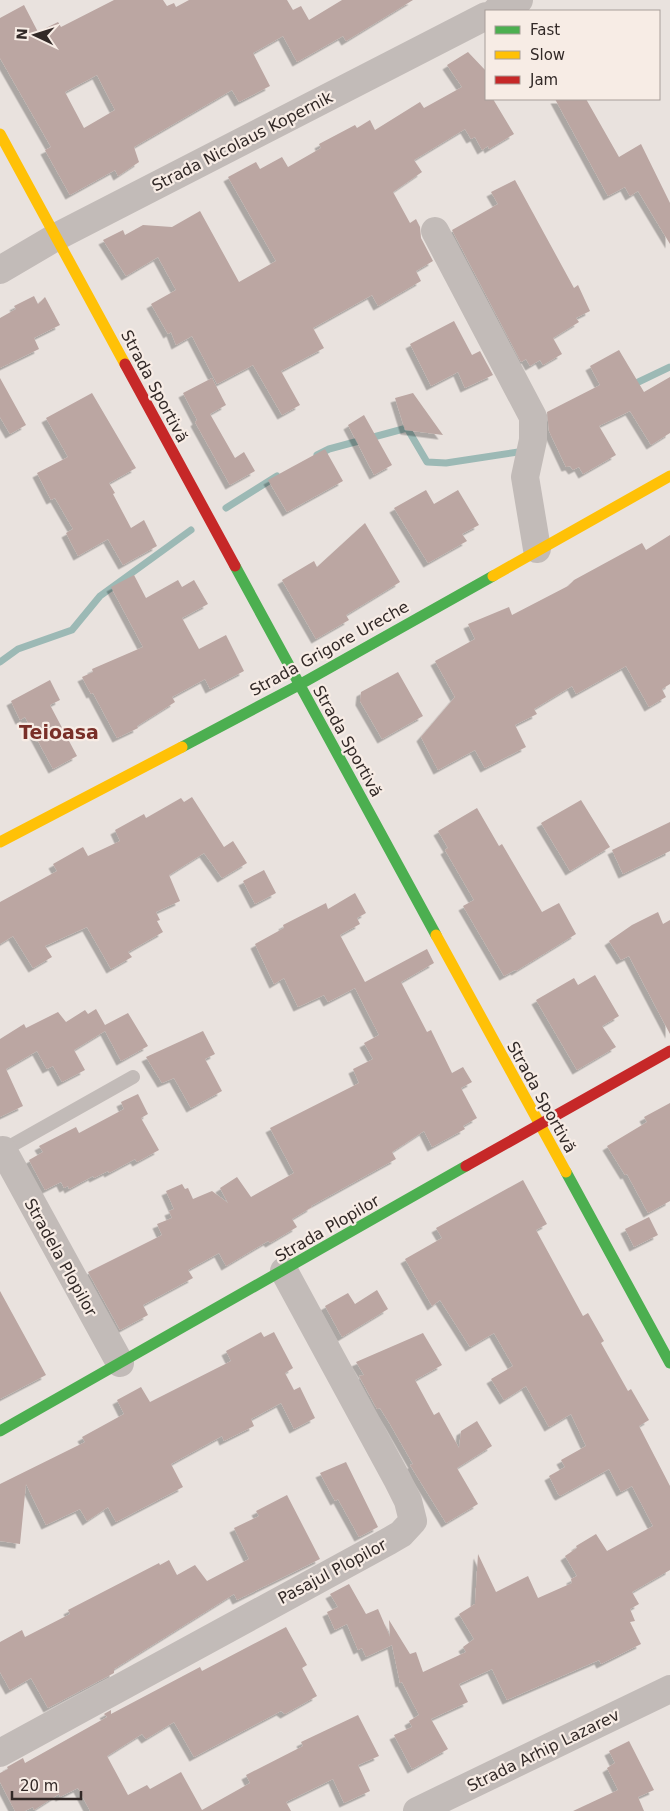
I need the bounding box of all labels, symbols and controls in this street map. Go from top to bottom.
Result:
north arrow [10,10,60,60]
legend [485,10,660,100]
text: Fast [530,21,560,39]
text: N [14,28,30,40]
text: Slow [530,46,565,64]
text: Jam [529,71,558,89]
street label: Strada Nicolaus Kopernik [149,87,336,195]
street label: Strada Sportivă [117,327,192,446]
street label: Strada Grigore Ureche [246,597,412,700]
street label: Strada Sportivă [309,682,386,800]
district label: Teioasa [19,721,99,743]
street label: Strada Sportivă [503,1038,580,1156]
street label: Strada Plopilor [272,1191,383,1266]
street label: Stradela Plopilor [20,1195,101,1320]
street label: Pasajul Plopilor [275,1535,390,1608]
street label: Strada Arhip Lazarev [464,1705,623,1796]
scale bar [12,1768,81,1800]
text: 20 m [20,1777,58,1795]

